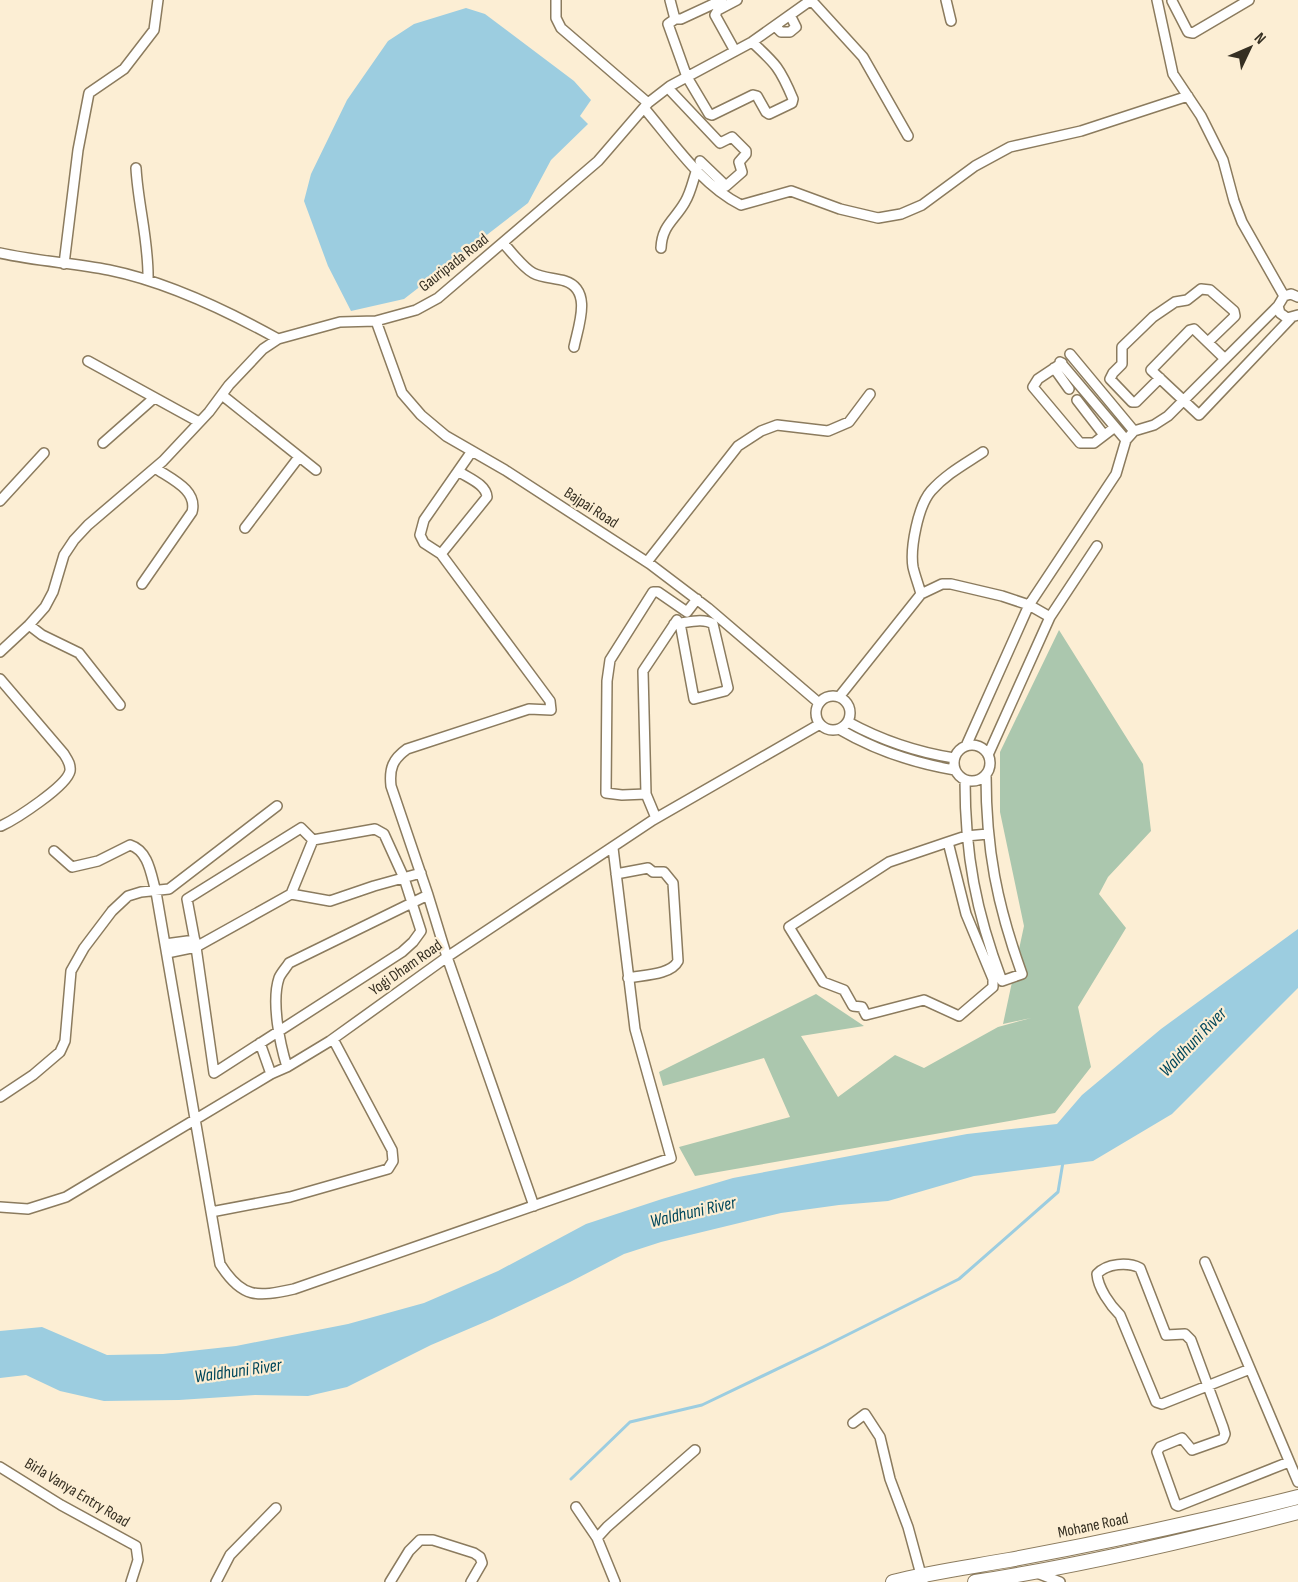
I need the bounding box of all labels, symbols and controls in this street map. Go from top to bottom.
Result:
north arrow [1220,18,1280,78]
text: N [1250,29,1270,48]
street label: Gauripada Road [415,230,493,296]
street label: Bajpai Road [560,483,622,533]
street label: Yogi Dham Road [366,936,446,1000]
water label: Waldhuni River [1155,1002,1232,1081]
water label: Waldhuni River [648,1192,739,1232]
water label: Waldhuni River [193,1354,284,1388]
street label: Birla Vanya Entry Road [21,1454,133,1532]
street label: Mohane Road [1056,1509,1130,1543]

